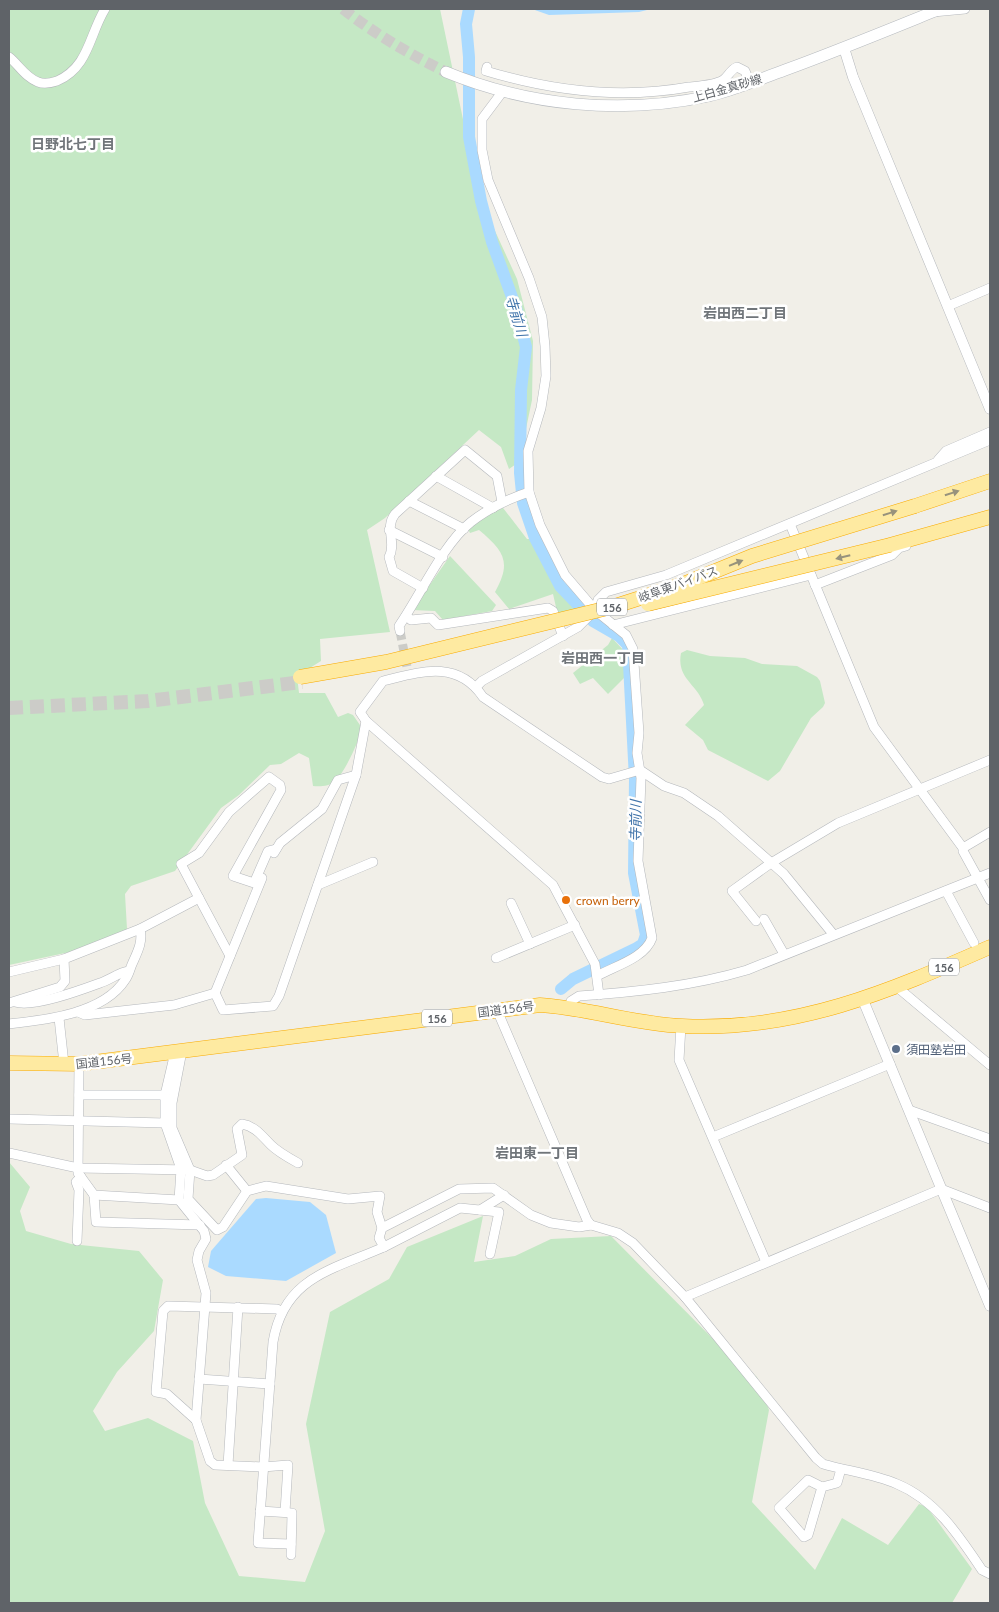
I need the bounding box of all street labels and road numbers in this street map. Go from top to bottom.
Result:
street label: 上白金真砂線 [690,71,764,105]
street label: 岐阜東バイパス [636,563,720,605]
road number: 156 [597,598,627,616]
road number: 156 [929,959,959,976]
street label: 国道156号 [477,998,535,1020]
road number: 156 [422,1010,452,1026]
street label: 国道156号 [75,1051,133,1071]

